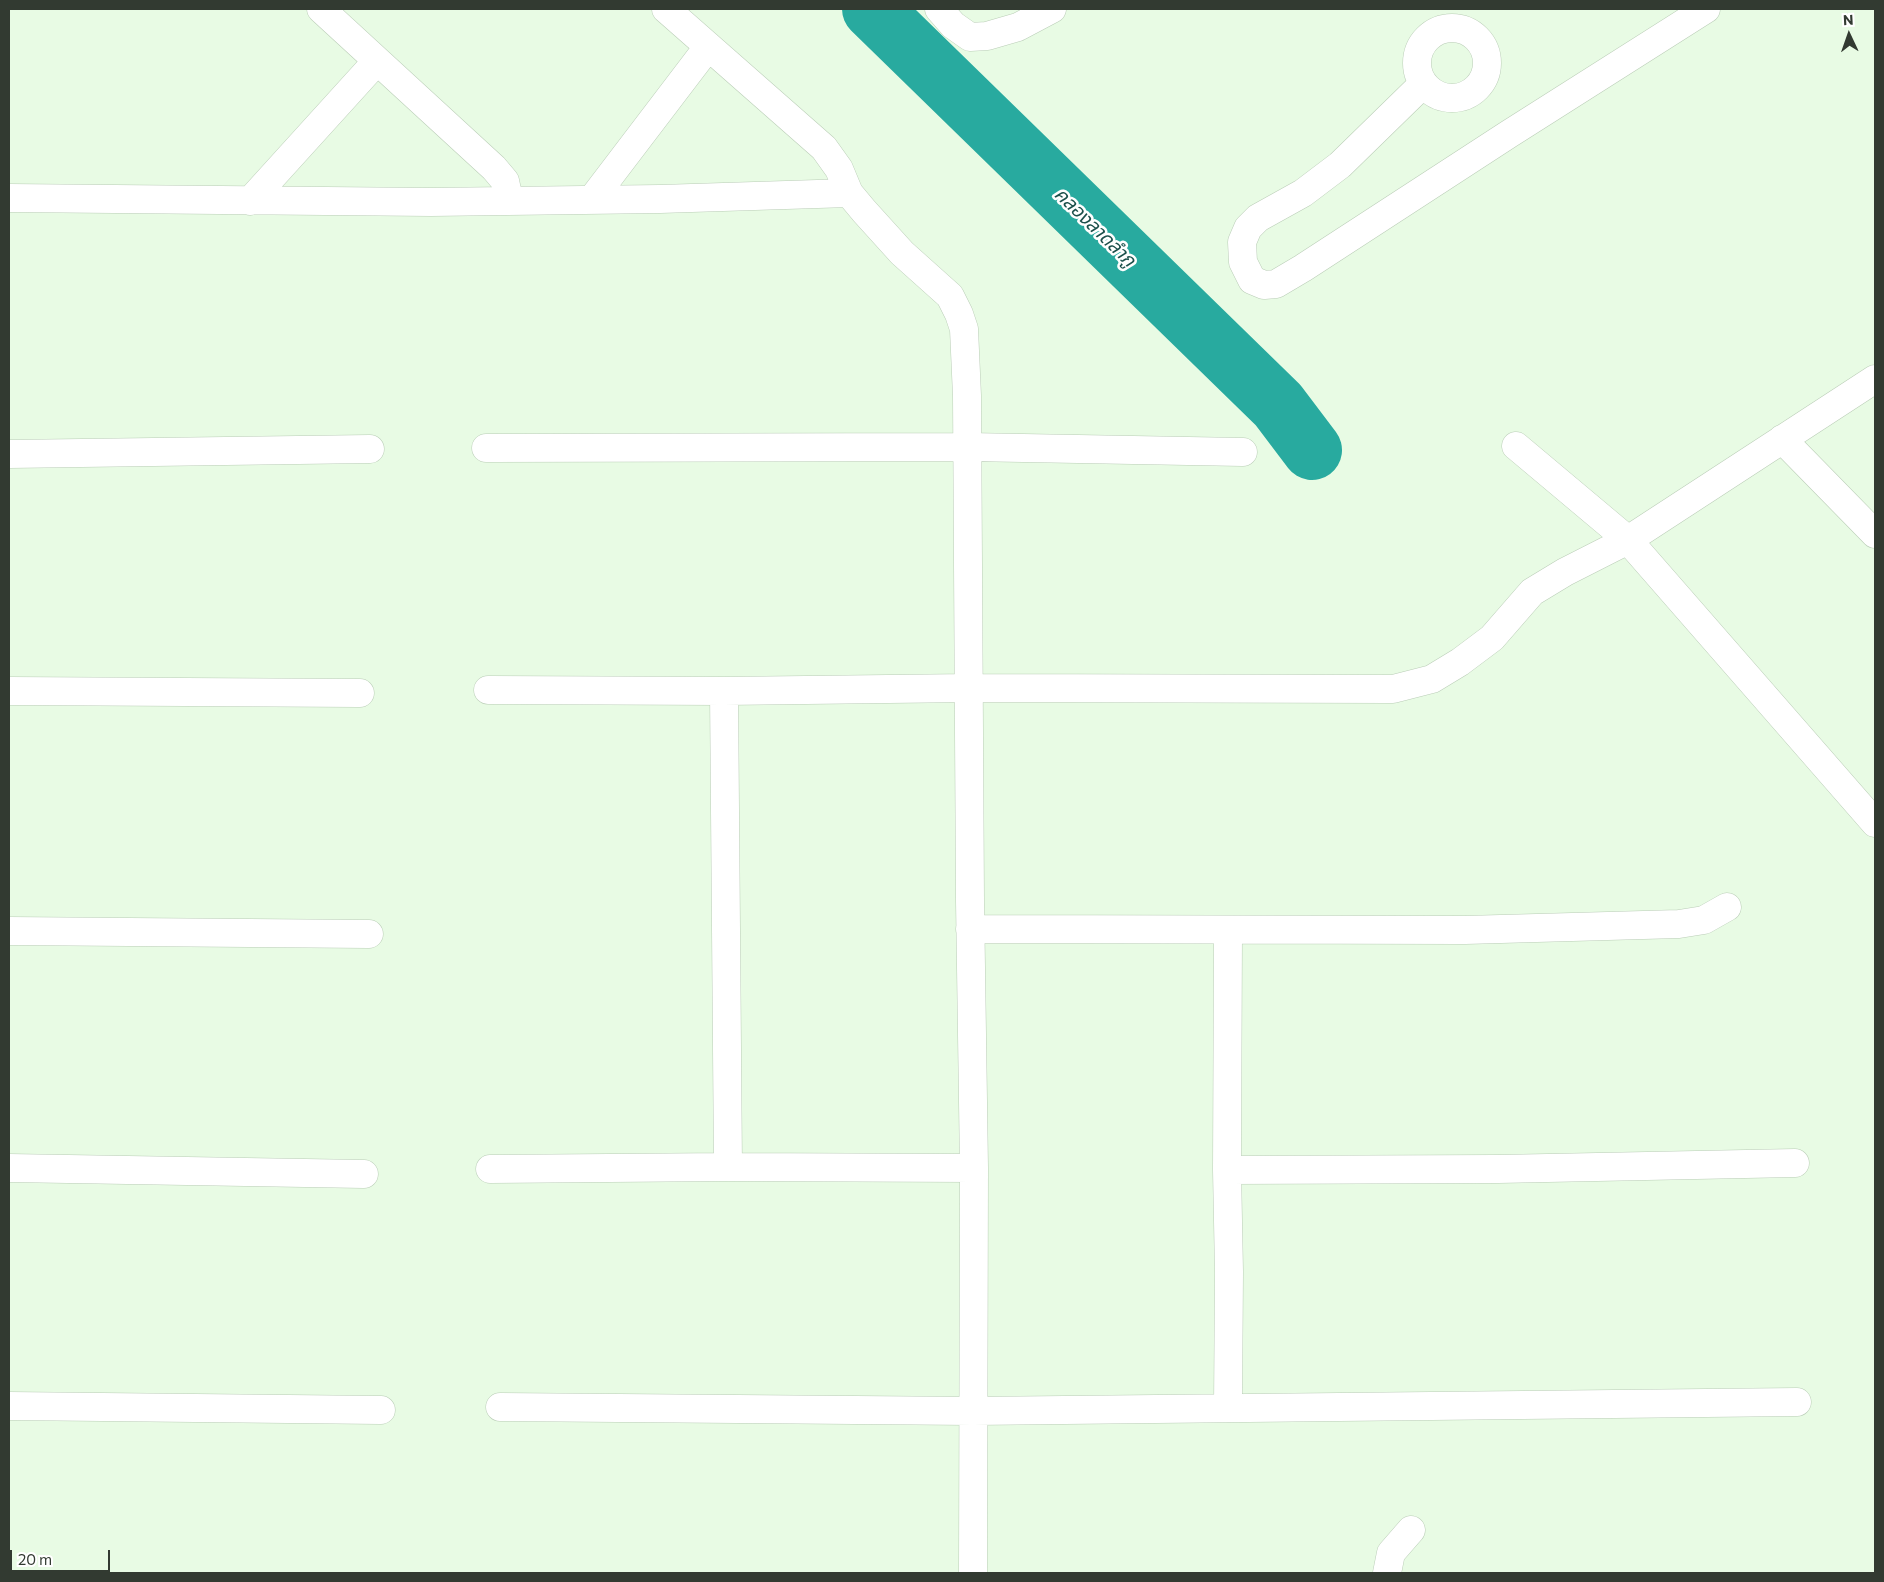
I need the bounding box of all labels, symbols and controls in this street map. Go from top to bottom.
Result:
north arrow [1824,10,1874,60]
text: N [1843,11,1854,28]
water label: คลองลาดลำภู [1050,183,1140,271]
scale bar [12,1540,112,1572]
text: 20 m [18,1550,52,1568]

